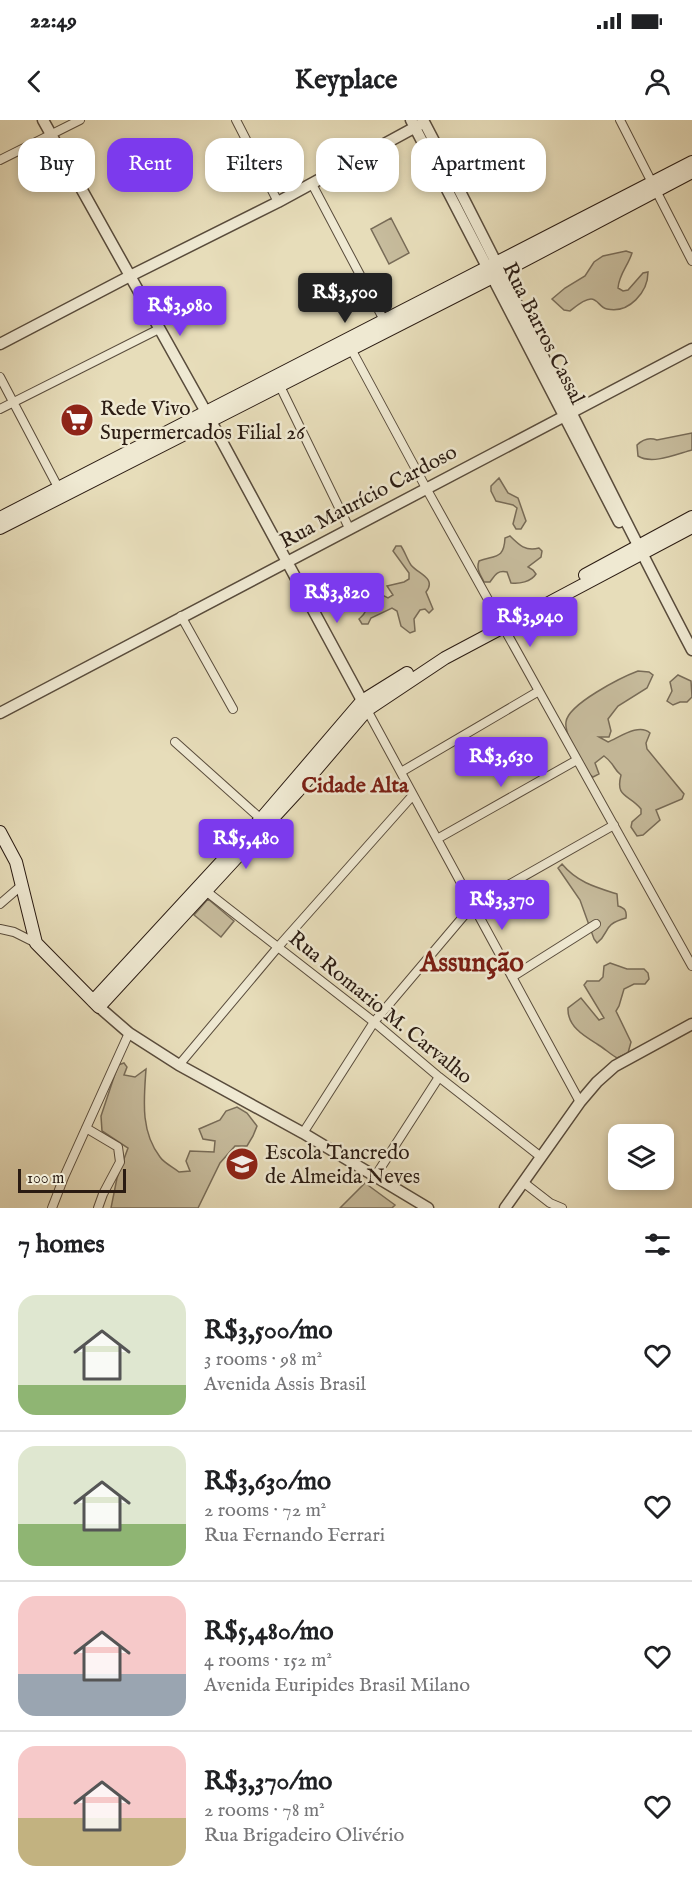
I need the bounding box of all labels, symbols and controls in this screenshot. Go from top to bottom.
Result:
text: 22:49 [30,7,77,35]
text: Keyplace [295,64,397,98]
icon: back [18,65,51,98]
icon: person [641,65,674,98]
chip: Buy [18,138,95,192]
chip: Rent [107,138,193,192]
chip: Filters [205,138,304,192]
chip: New [316,138,399,192]
chip: Apartment [411,138,546,192]
street label: Rua Barros Cassal [495,258,590,409]
pin: R$3,500 [290,273,400,324]
text: R$3,500 [312,280,378,305]
pin: R$3,980 [125,286,235,337]
text: R$3,980 [147,293,213,318]
place label: Rede Vivo Supermercados Filial 26 [100,396,306,447]
supermarket icon: Rede Vivo Supermercados Filial 26 [59,402,95,438]
street label: Rua Maurício Cardoso [275,439,462,555]
pin: R$3,820 [282,573,392,624]
text: R$3,820 [304,580,370,605]
pin: R$3,940 [475,597,585,648]
text: R$3,940 [496,604,564,629]
pin: R$3,630 [446,737,556,788]
text: R$3,630 [469,744,533,769]
district label: Cidade Alta [301,772,409,800]
pin: R$5,480 [191,819,301,870]
text: R$5,480 [213,826,279,851]
pin: R$3,370 [447,880,557,931]
text: R$3,370 [469,887,535,912]
street label: Rua Romario M. Carvalho [283,926,478,1091]
district label: Assunção [419,947,524,981]
map controls [608,1124,674,1190]
button: layers [608,1124,674,1190]
place label: Escola Tancredo de Almeida Neves [265,1140,420,1191]
school or university icon: Escola Tancredo de Almeida Neves [224,1146,260,1182]
scale bar [18,1166,126,1194]
text: 100 m [27,1169,64,1189]
text: 7 homes [18,1228,105,1261]
icon: filters [641,1228,674,1261]
text: R$3,500/mo [204,1314,332,1347]
icon: home [66,1319,138,1391]
icon: heart [641,1339,674,1372]
text: 3 rooms · 98 m² [204,1347,322,1372]
text: Avenida Assis Brasil [204,1372,366,1397]
text: R$3,630/mo [204,1465,331,1498]
icon: home [66,1470,138,1542]
icon: heart [641,1490,674,1523]
text: 2 rooms · 72 m² [204,1498,326,1523]
text: Rua Fernando Ferrari [204,1523,385,1548]
text: R$5,480/mo [204,1615,334,1648]
icon: home [66,1620,138,1692]
icon: heart [641,1640,674,1673]
text: 4 rooms · 152 m² [204,1648,332,1673]
text: Avenida Euripides Brasil Milano [204,1673,470,1698]
text: R$3,370/mo [204,1765,332,1798]
icon: home [66,1770,138,1842]
icon: heart [641,1790,674,1823]
text: 2 rooms · 78 m² [204,1798,325,1823]
text: Rua Brigadeiro Olivério [204,1823,404,1848]

